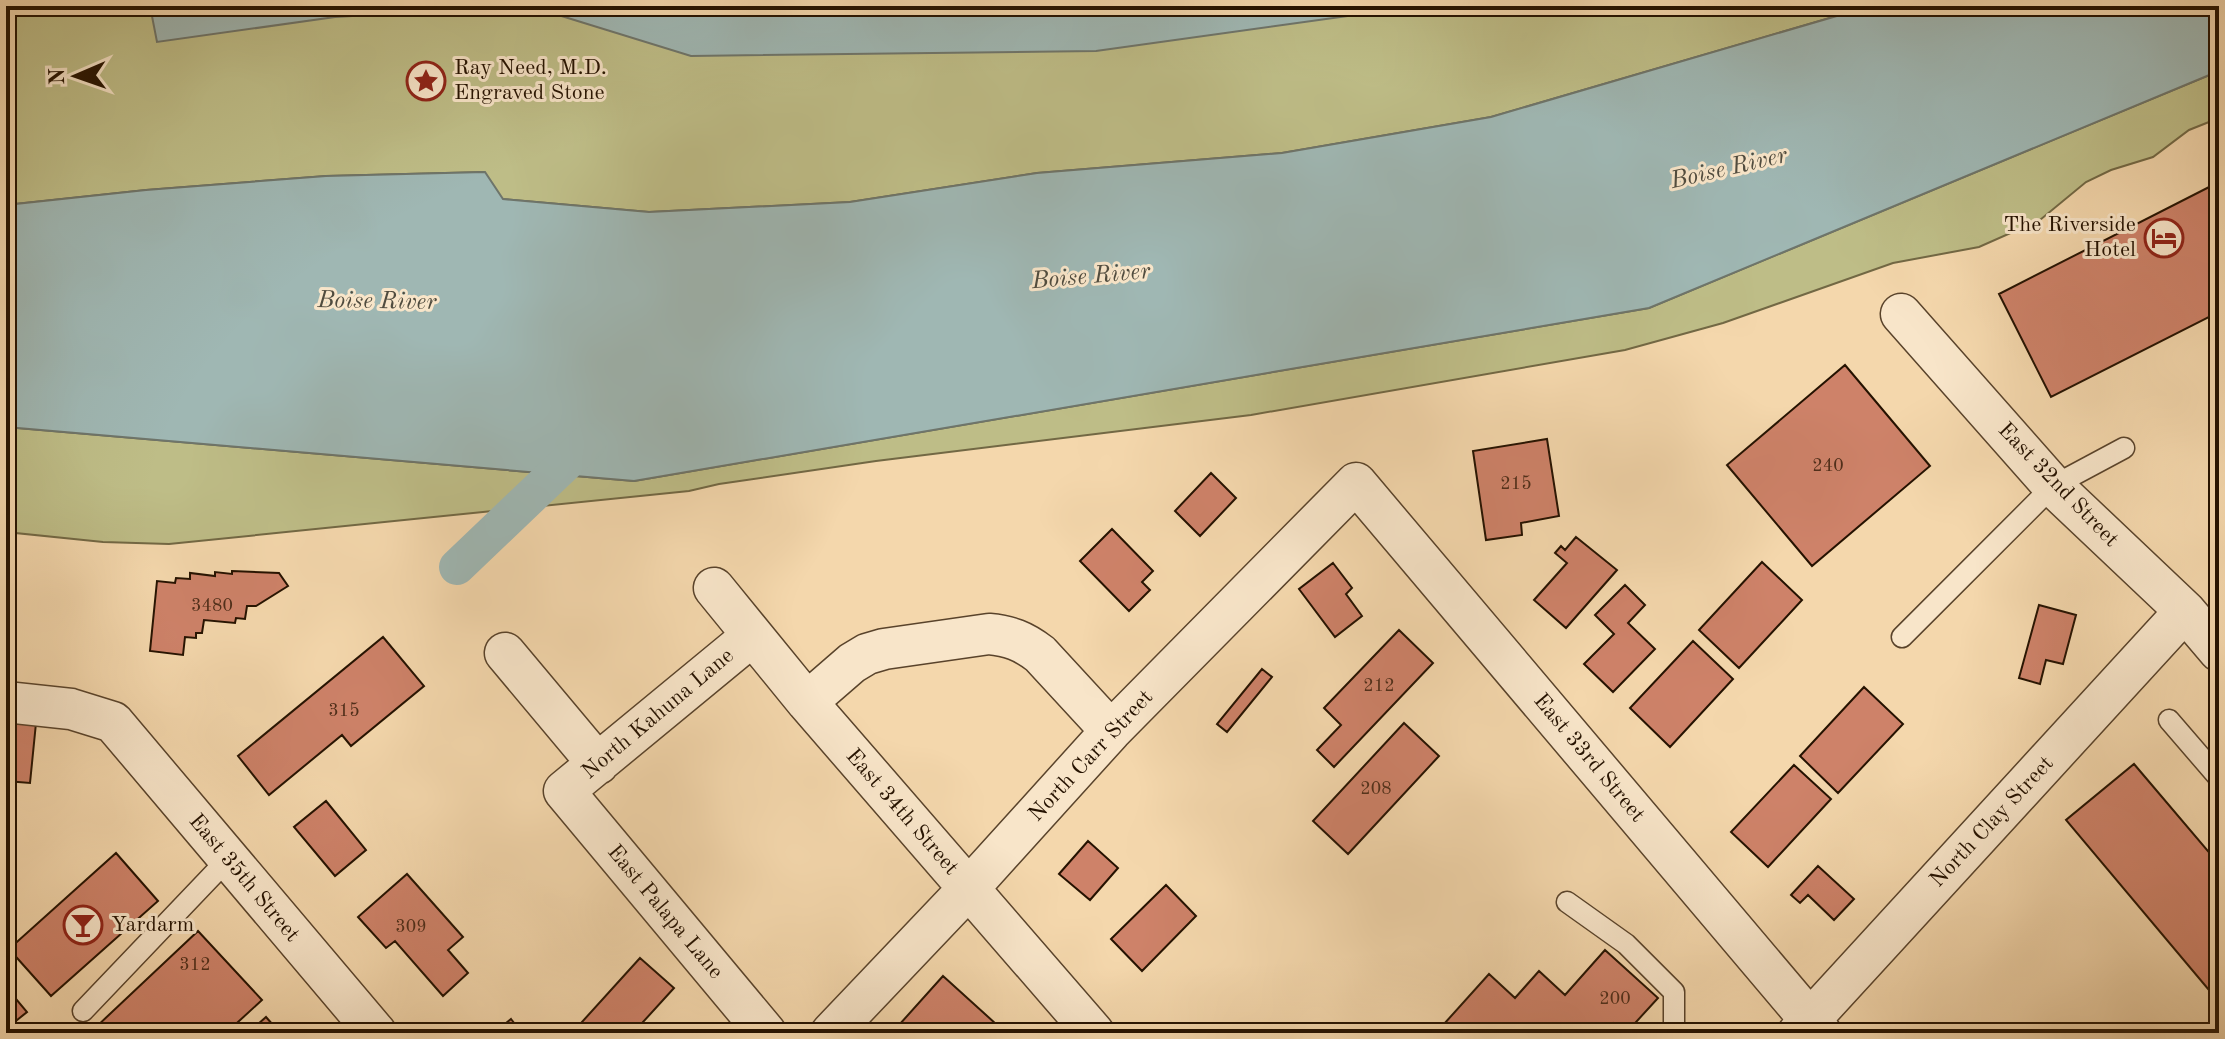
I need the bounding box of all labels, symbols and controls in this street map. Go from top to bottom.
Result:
north arrow [36,36,116,116]
place label: Ray Need, M.D. Engraved Stone [454,57,607,104]
place icon: Ray Need, M.D. Engraved Stone [405,60,447,102]
text: N [47,68,69,85]
water label: Boise River [1667,144,1790,194]
place label: The Riverside Hotel [2004,214,2136,261]
hotel icon: The Riverside Hotel [2143,217,2185,259]
water label: Boise River [1030,260,1152,294]
water label: Boise River [316,289,437,315]
street label: East 32nd Street [1994,419,2122,551]
house number: 240 [1812,457,1844,475]
house number: 215 [1500,475,1532,493]
house number: 3480 [191,597,233,615]
street label: North Kahuna Lane [578,644,738,784]
house number: 212 [1363,677,1395,695]
street label: North Carr Street [1025,686,1157,826]
street label: East 33rd Street [1529,690,1649,826]
house number: 315 [328,702,360,720]
street label: East 34th Street [842,745,962,879]
street label: North Clay Street [1926,752,2058,892]
house number: 208 [1360,780,1392,798]
street label: East 35th Street [184,810,304,946]
street label: East Palapa Lane [603,841,727,983]
bar icon: Yardarm [62,904,104,946]
place label: Yardarm [111,914,194,936]
house number: 309 [395,918,427,936]
house number: 312 [179,956,211,974]
house number: 200 [1599,990,1631,1008]

